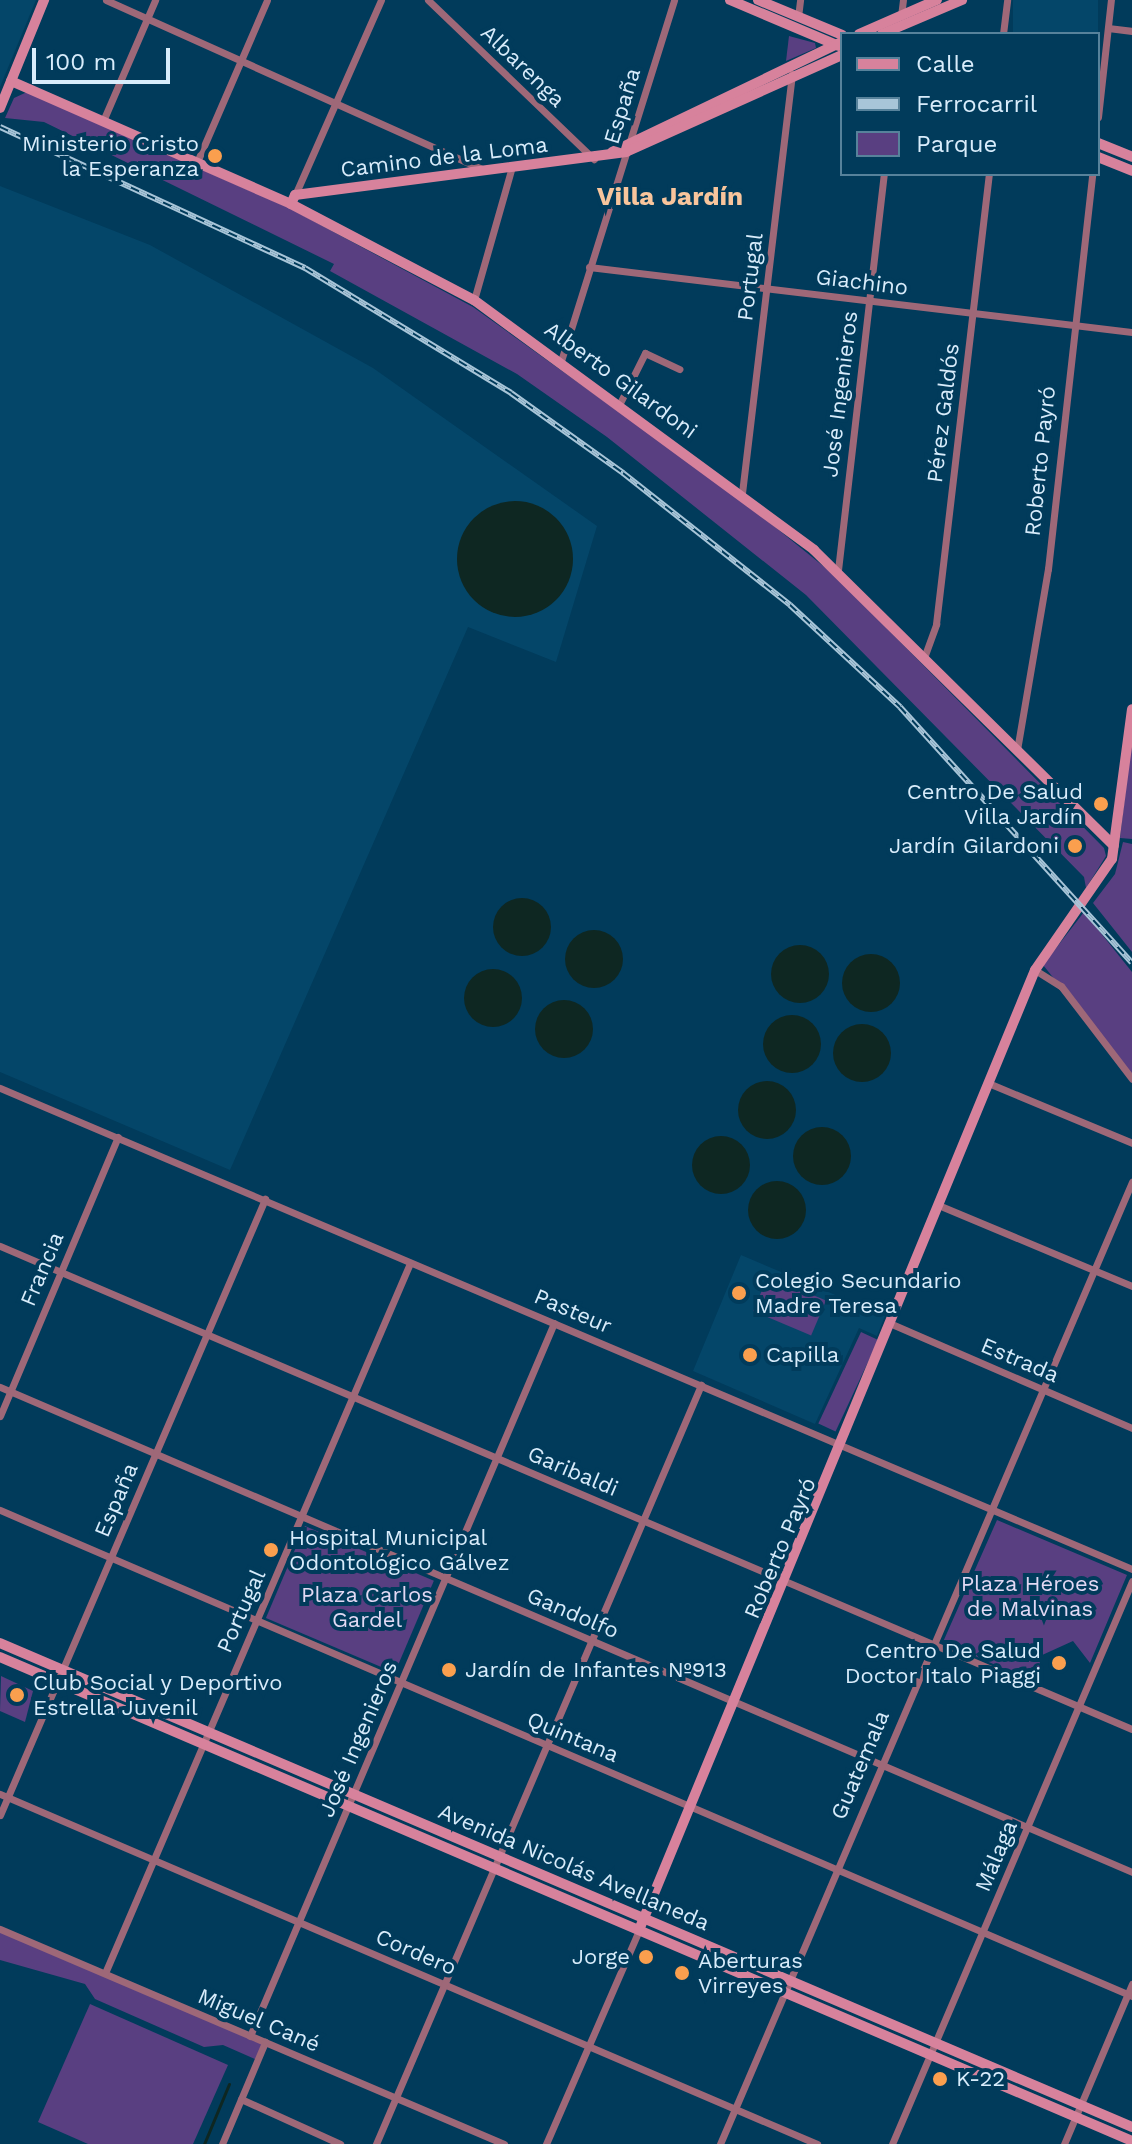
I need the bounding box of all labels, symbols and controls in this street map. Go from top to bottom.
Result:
street label: Albarenga [475,19,571,113]
scale bar [36,32,174,82]
legend [840,32,1100,176]
text: 100 m [46,48,116,76]
text: Calle [916,50,975,78]
street label: España [598,65,646,147]
text: Ferrocarril [916,90,1037,118]
place label: Ministerio Cristo la Esperanza [22,130,199,182]
text: Parque [916,130,997,158]
street label: Camino de la Loma [339,131,549,183]
marker: Ministerio Cristo la Esperanza [206,147,224,165]
district label: Villa Jardín [597,181,743,213]
street label: Portugal [732,232,768,322]
street label: Giachino [814,263,910,301]
street label: José Ingenieros [817,309,863,479]
street label: Alberto Gilardoni [540,316,702,444]
street label: Pérez Galdós [921,342,965,484]
street label: Roberto Payró [1019,385,1061,537]
place label: Centro De Salud Villa Jardín [907,778,1083,830]
marker: Centro De Salud Villa Jardín [1090,793,1112,815]
place label: Jardín Gilardoni [889,833,1059,859]
marker: Jardín Gilardoni [1066,837,1084,855]
street label: Francia [15,1228,69,1310]
place label: Colegio Secundario Madre Teresa [755,1267,962,1318]
street label: Pasteur [530,1283,616,1339]
marker: Colegio Secundario Madre Teresa [730,1284,748,1302]
street label: Estrada [977,1332,1063,1388]
place label: Capilla [766,1342,839,1368]
marker: Capilla [741,1346,759,1364]
street label: Garibaldi [524,1440,622,1502]
street label: España [89,1459,143,1541]
street label: Roberto Payró [738,1474,822,1622]
place label: Hospital Municipal Odontológico Gálvez [289,1524,509,1576]
marker: Hospital Municipal Odontológico Gálvez [260,1539,282,1561]
street label: Portugal [211,1565,271,1657]
park label: Plaza Héroes de Malvinas [960,1570,1100,1622]
park label: Plaza Carlos Gardel [301,1581,433,1632]
street label: Gandolfo [523,1582,623,1644]
place label: Centro De Salud Doctor Italo Piaggi [844,1637,1041,1688]
marker: Centro De Salud Doctor Italo Piaggi [1048,1652,1070,1674]
street label: José Ingenieros [313,1657,403,1821]
place label: Jardín de Infantes Nº913 [465,1657,727,1683]
marker: Jardín de Infantes Nº913 [440,1661,458,1679]
place label: Club Social y Deportivo Estrella Juvenil [33,1669,284,1720]
marker: Club Social y Deportivo Estrella Juvenil [8,1686,26,1704]
street label: Quintana [523,1706,623,1768]
street label: Guatemala [825,1706,895,1824]
street label: Avenida Nicolás Avellaneda [434,1798,714,1936]
street label: Málaga [969,1817,1023,1895]
street label: Cordero [372,1923,460,1981]
place label: Jorge [572,1944,630,1970]
place label: Aberturas Virreyes [698,1947,803,1998]
marker: Jorge [637,1948,655,1966]
marker: Aberturas Virreyes [673,1964,691,1982]
street label: Miguel Cané [194,1982,324,2058]
place label: K-22 [956,2066,1005,2092]
marker: K-22 [931,2070,949,2088]

